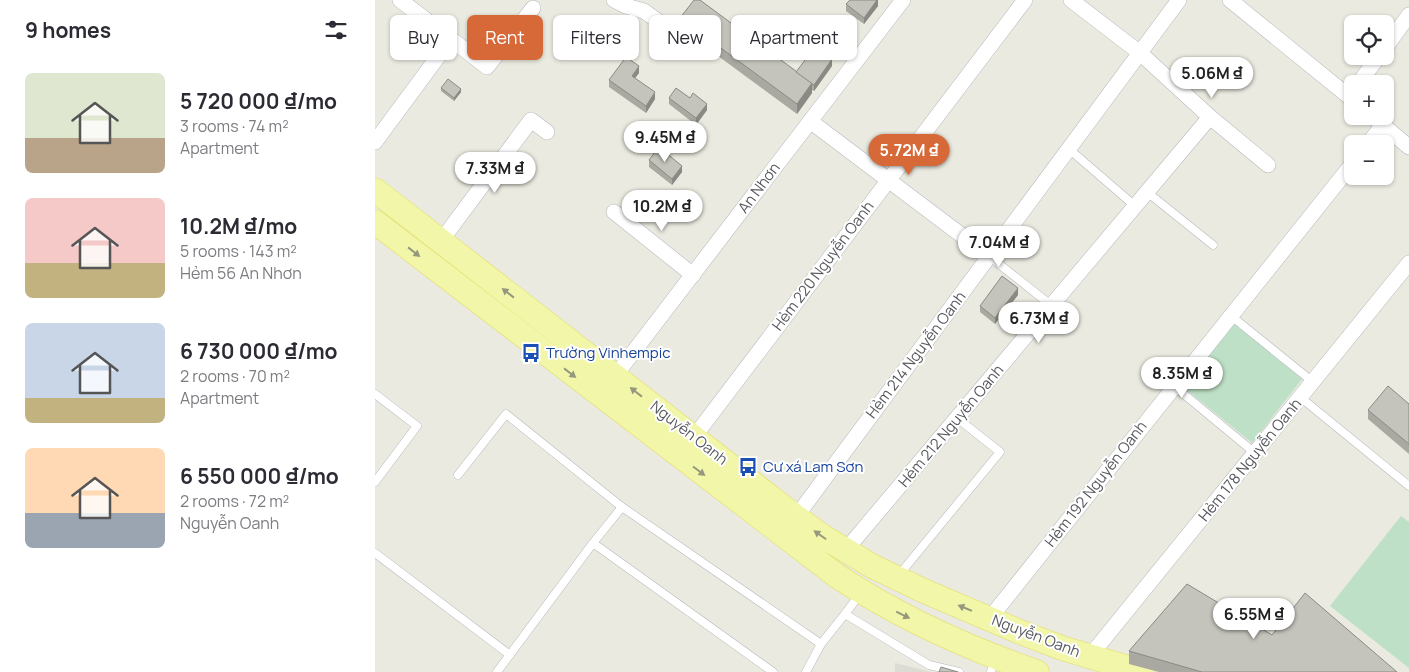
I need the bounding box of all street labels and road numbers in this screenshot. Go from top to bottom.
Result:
street label: An Nhơn [733,158,785,217]
street label: Hẻm 220 Nguyễn Oanh [767,197,878,335]
street label: Hẻm 214 Nguyễn Oanh [861,287,970,423]
street label: Hẻm 212 Nguyễn Oanh [893,360,1008,491]
street label: Hẻm 178 Nguyễn Oanh [1193,394,1306,526]
street label: Nguyễn Oanh [646,396,733,470]
street label: Hẻm 192 Nguyễn Oanh [1040,416,1152,551]
street label: Nguyễn Oanh [989,609,1083,662]

